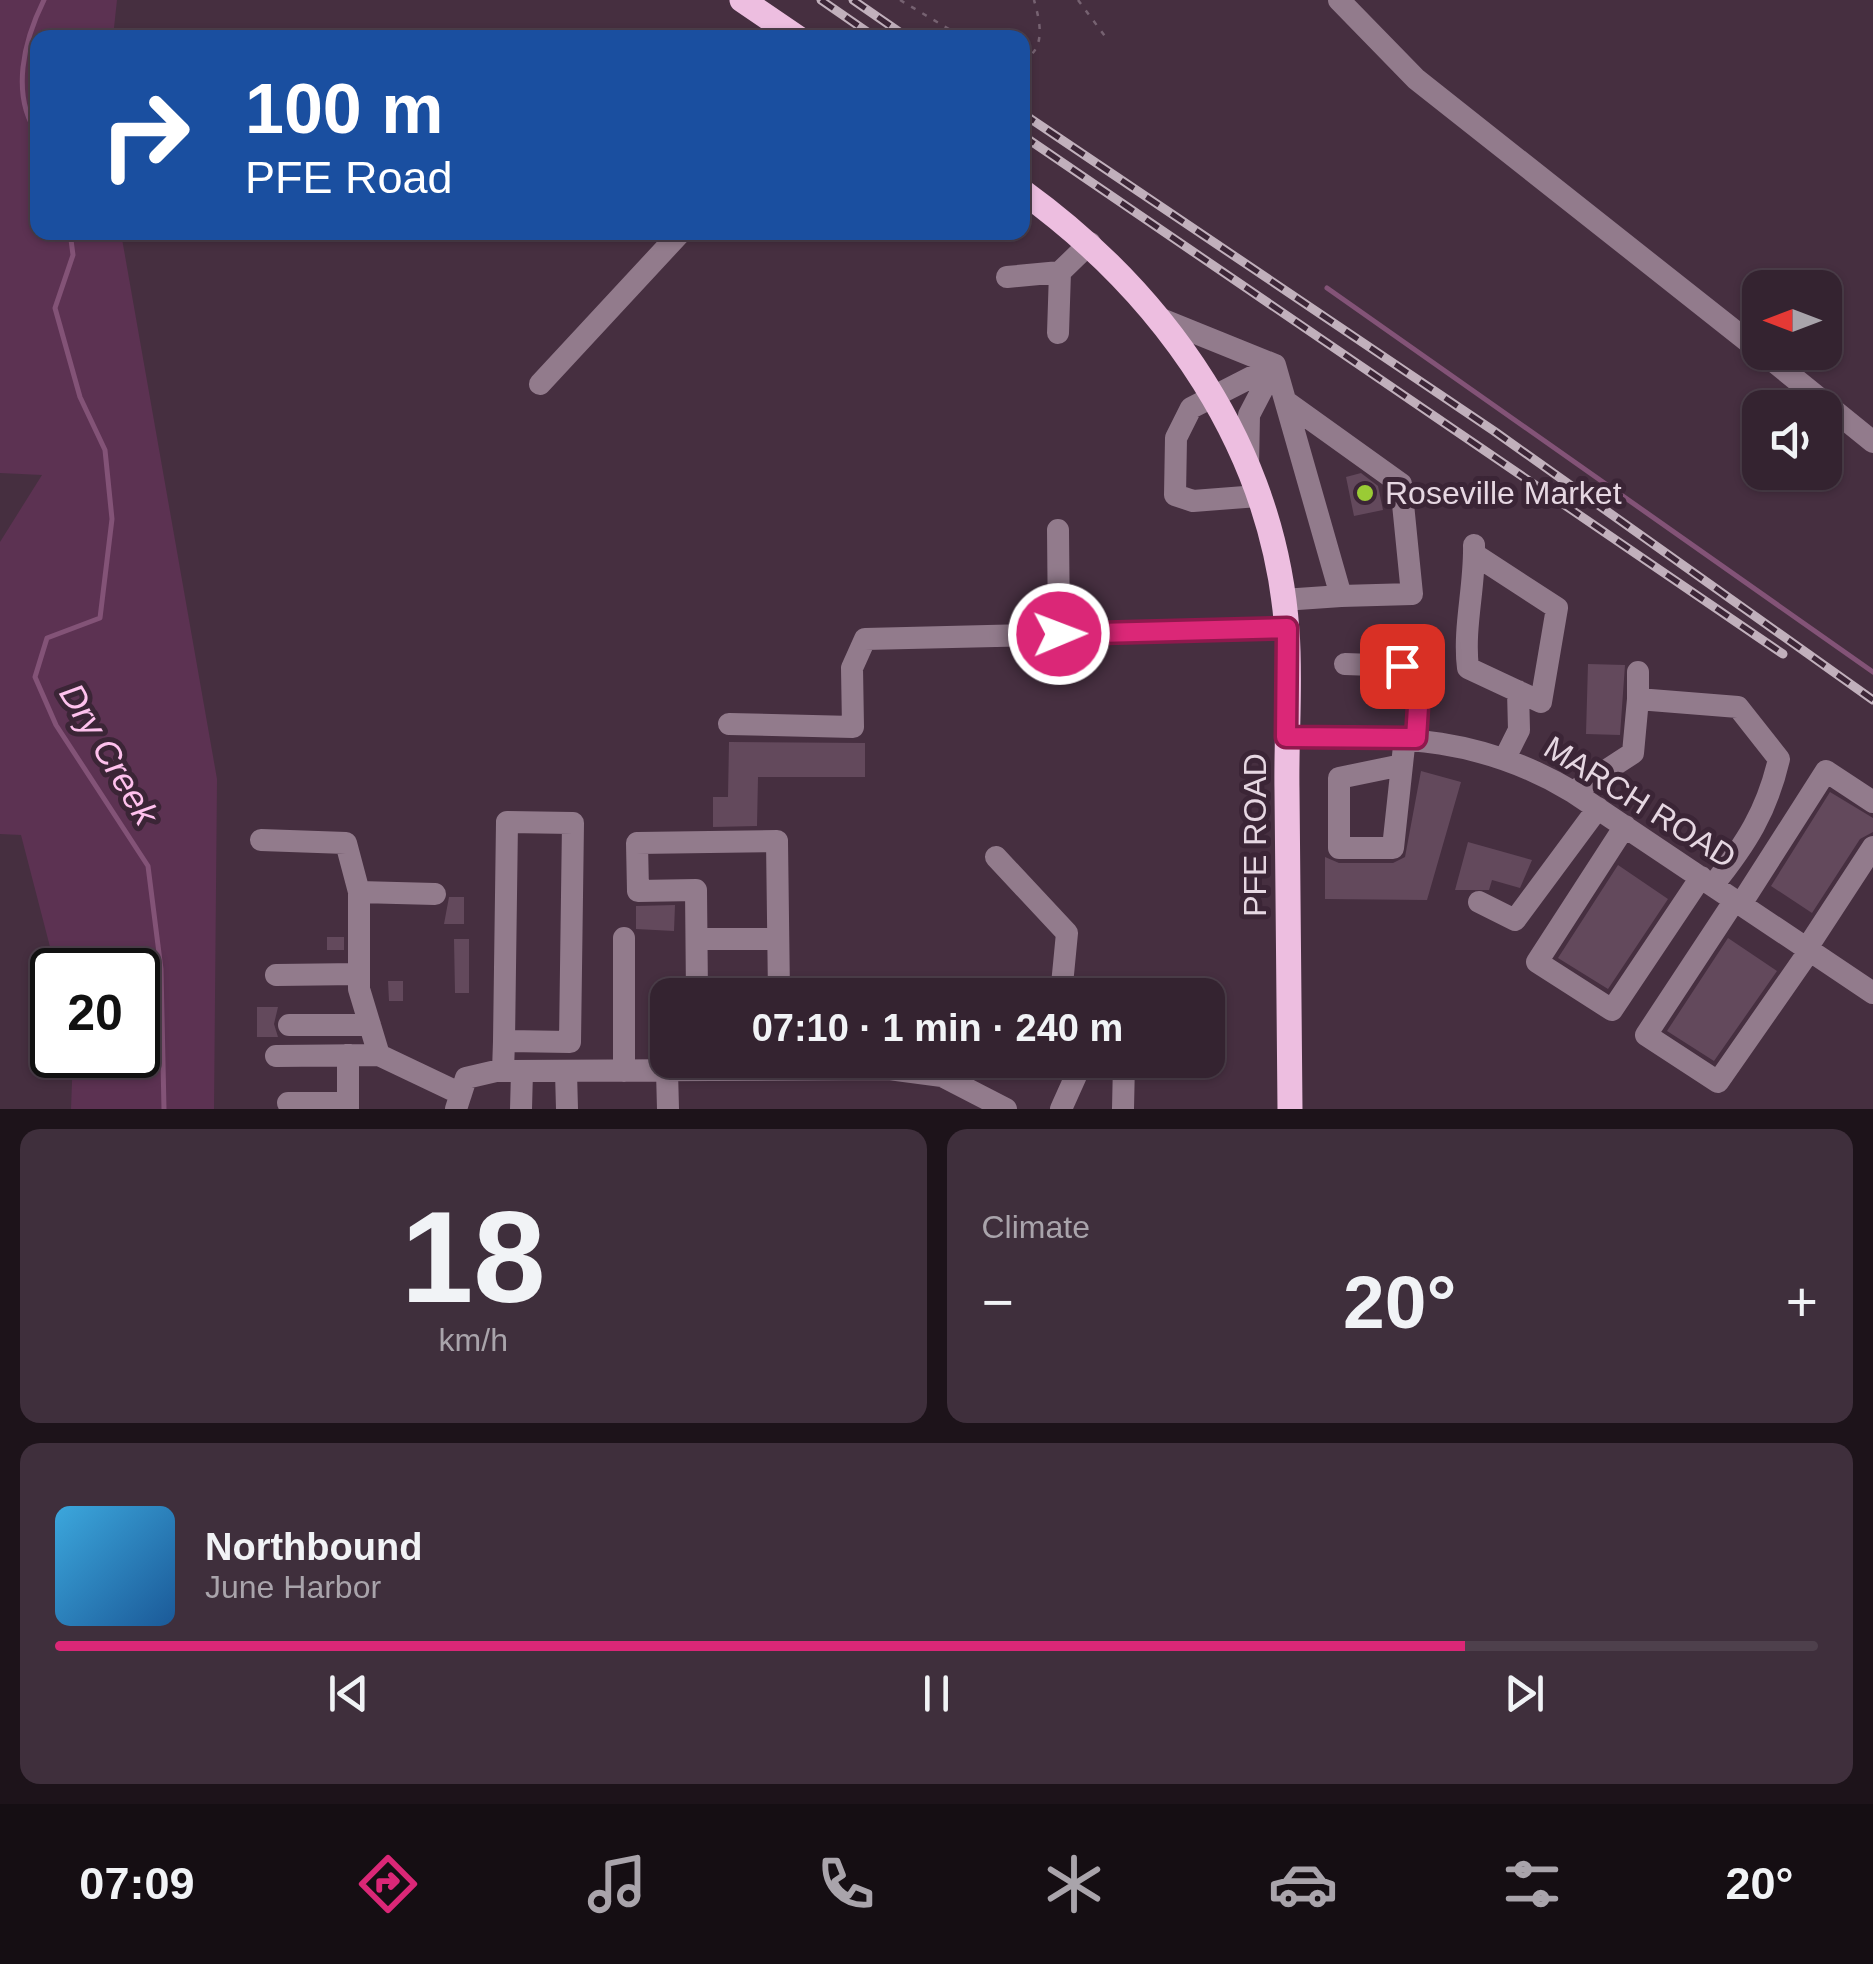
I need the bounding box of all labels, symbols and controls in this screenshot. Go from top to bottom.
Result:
icon: right [80,70,210,200]
text: 100 m [245,70,443,148]
text: PFE Road [245,152,453,203]
north arrow [1742,270,1842,370]
map controls [1742,270,1842,490]
button: sound [1742,390,1842,490]
place label: Roseville Market [1385,475,1622,511]
marker: Roseville Market [1354,482,1376,504]
position arrow [1007,582,1111,686]
pin [1360,624,1445,709]
icon: arrive [1375,639,1430,694]
water label: Dry Creek [52,676,167,833]
street label: MARCH ROAD [1538,729,1742,875]
street label: PFE ROAD [1237,753,1273,917]
speed limit sign: 20 [30,948,160,1078]
text: 07:10 · 1 min · 240 m [752,1007,1123,1049]
text: 18 [401,1184,546,1330]
text: Climate [982,1209,1090,1245]
text: 20° [1343,1260,1456,1344]
text: − [982,1271,1014,1333]
text: + [1786,1271,1818,1333]
text: km/h [439,1322,508,1358]
text: Northbound [205,1526,422,1568]
text: June Harbor [205,1569,381,1605]
icon: previous [321,1666,376,1721]
icon: pause [909,1666,964,1721]
icon: next [1497,1666,1552,1721]
icon: directions [353,1849,423,1919]
icon: music [582,1849,652,1919]
icon: phone [811,1849,881,1919]
icon: climate [1039,1849,1109,1919]
icon: car [1268,1849,1338,1919]
icon: filters [1497,1849,1567,1919]
text: 07:09 [79,1858,194,1909]
text: 20° [1725,1858,1794,1909]

